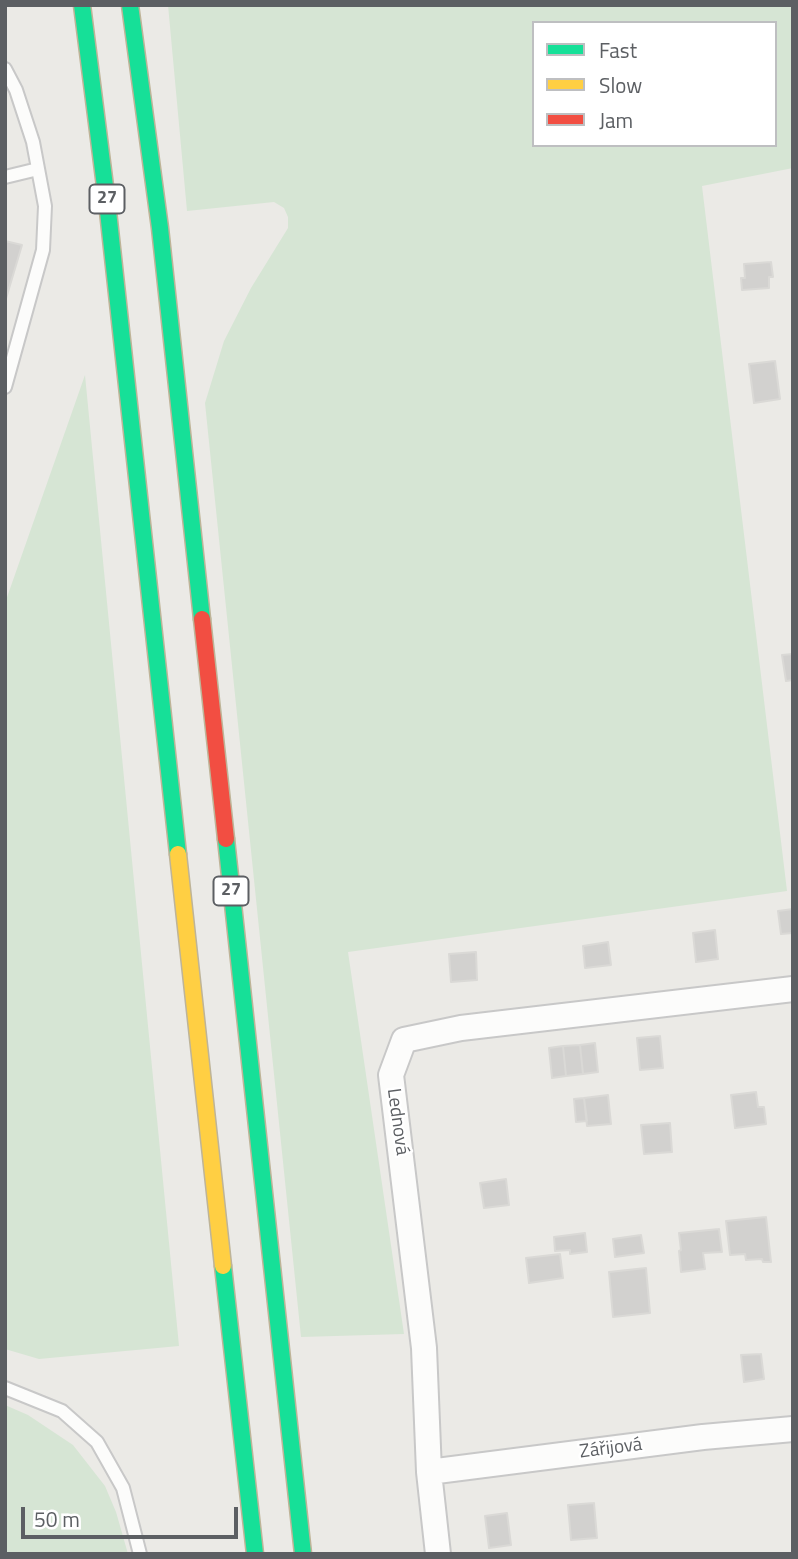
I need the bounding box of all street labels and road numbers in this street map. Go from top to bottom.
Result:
road number: 27 [90,184,124,214]
road number: 27 [214,876,248,906]
street label: Lednová [381,1087,413,1157]
street label: Zářijová [578,1434,644,1464]

